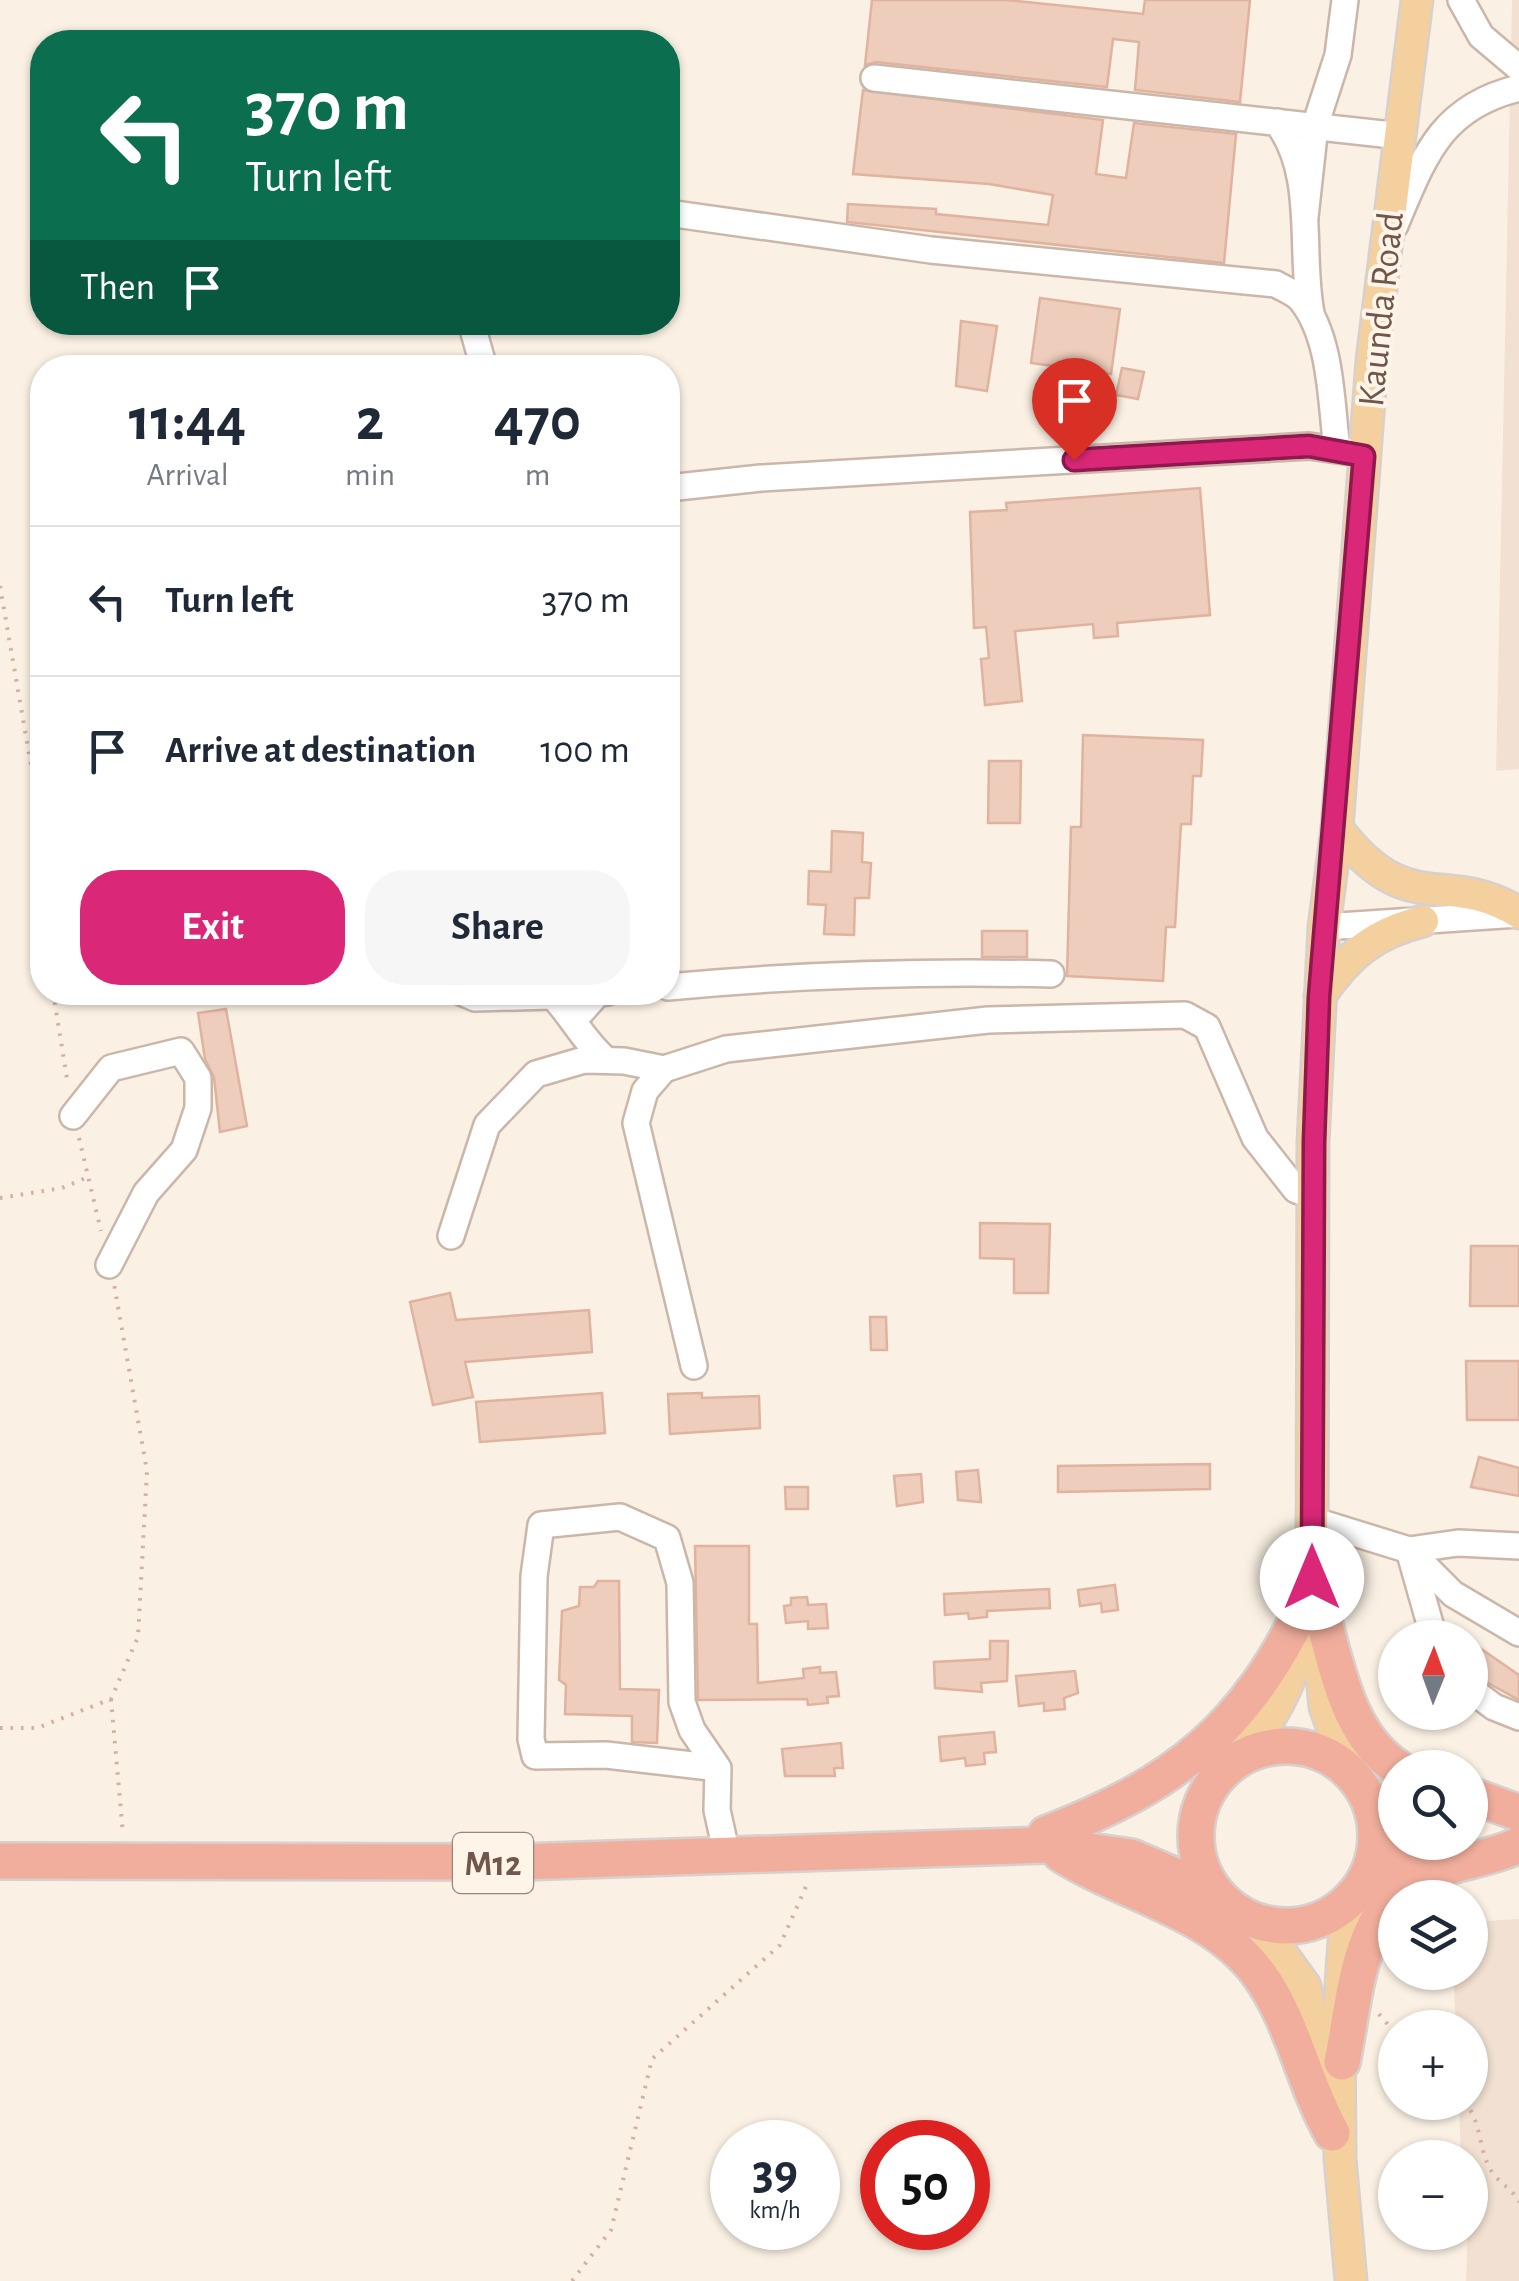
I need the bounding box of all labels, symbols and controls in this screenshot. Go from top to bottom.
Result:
icon: left [80,70,210,200]
text: 370 m [245,73,409,143]
text: Turn left [245,155,392,200]
street label: Kaunda Road [1353,210,1411,408]
icon: arrive [175,260,230,315]
text: Then [80,269,155,307]
pin [1032,358,1117,461]
icon: arrive [1047,373,1102,428]
text: 11:44 [129,391,246,451]
text: 2 [356,391,384,451]
text: 470 [494,391,581,451]
text: Arrival [146,459,229,491]
text: min [345,459,395,491]
text: m [525,459,550,491]
icon: left [80,574,135,629]
text: Turn left [165,582,293,620]
text: 370 m [542,582,630,620]
icon: arrive [80,724,135,779]
text: Arrive at destination [165,732,476,770]
text: 100 m [540,732,630,770]
button: Exit [80,870,345,985]
button: Share [365,870,630,985]
position arrow [1260,1526,1364,1630]
north arrow [1378,1620,1488,1730]
map controls [1378,1620,1488,2250]
button: search [1378,1750,1488,1860]
road number: M12 [453,1833,533,1893]
button: layers [1378,1880,1488,1990]
button: + [1378,2010,1488,2120]
speed limit sign: 50 [860,2120,990,2250]
button: − [1378,2140,1488,2250]
text: 39 [752,2148,798,2198]
text: km/h [749,2198,801,2223]

